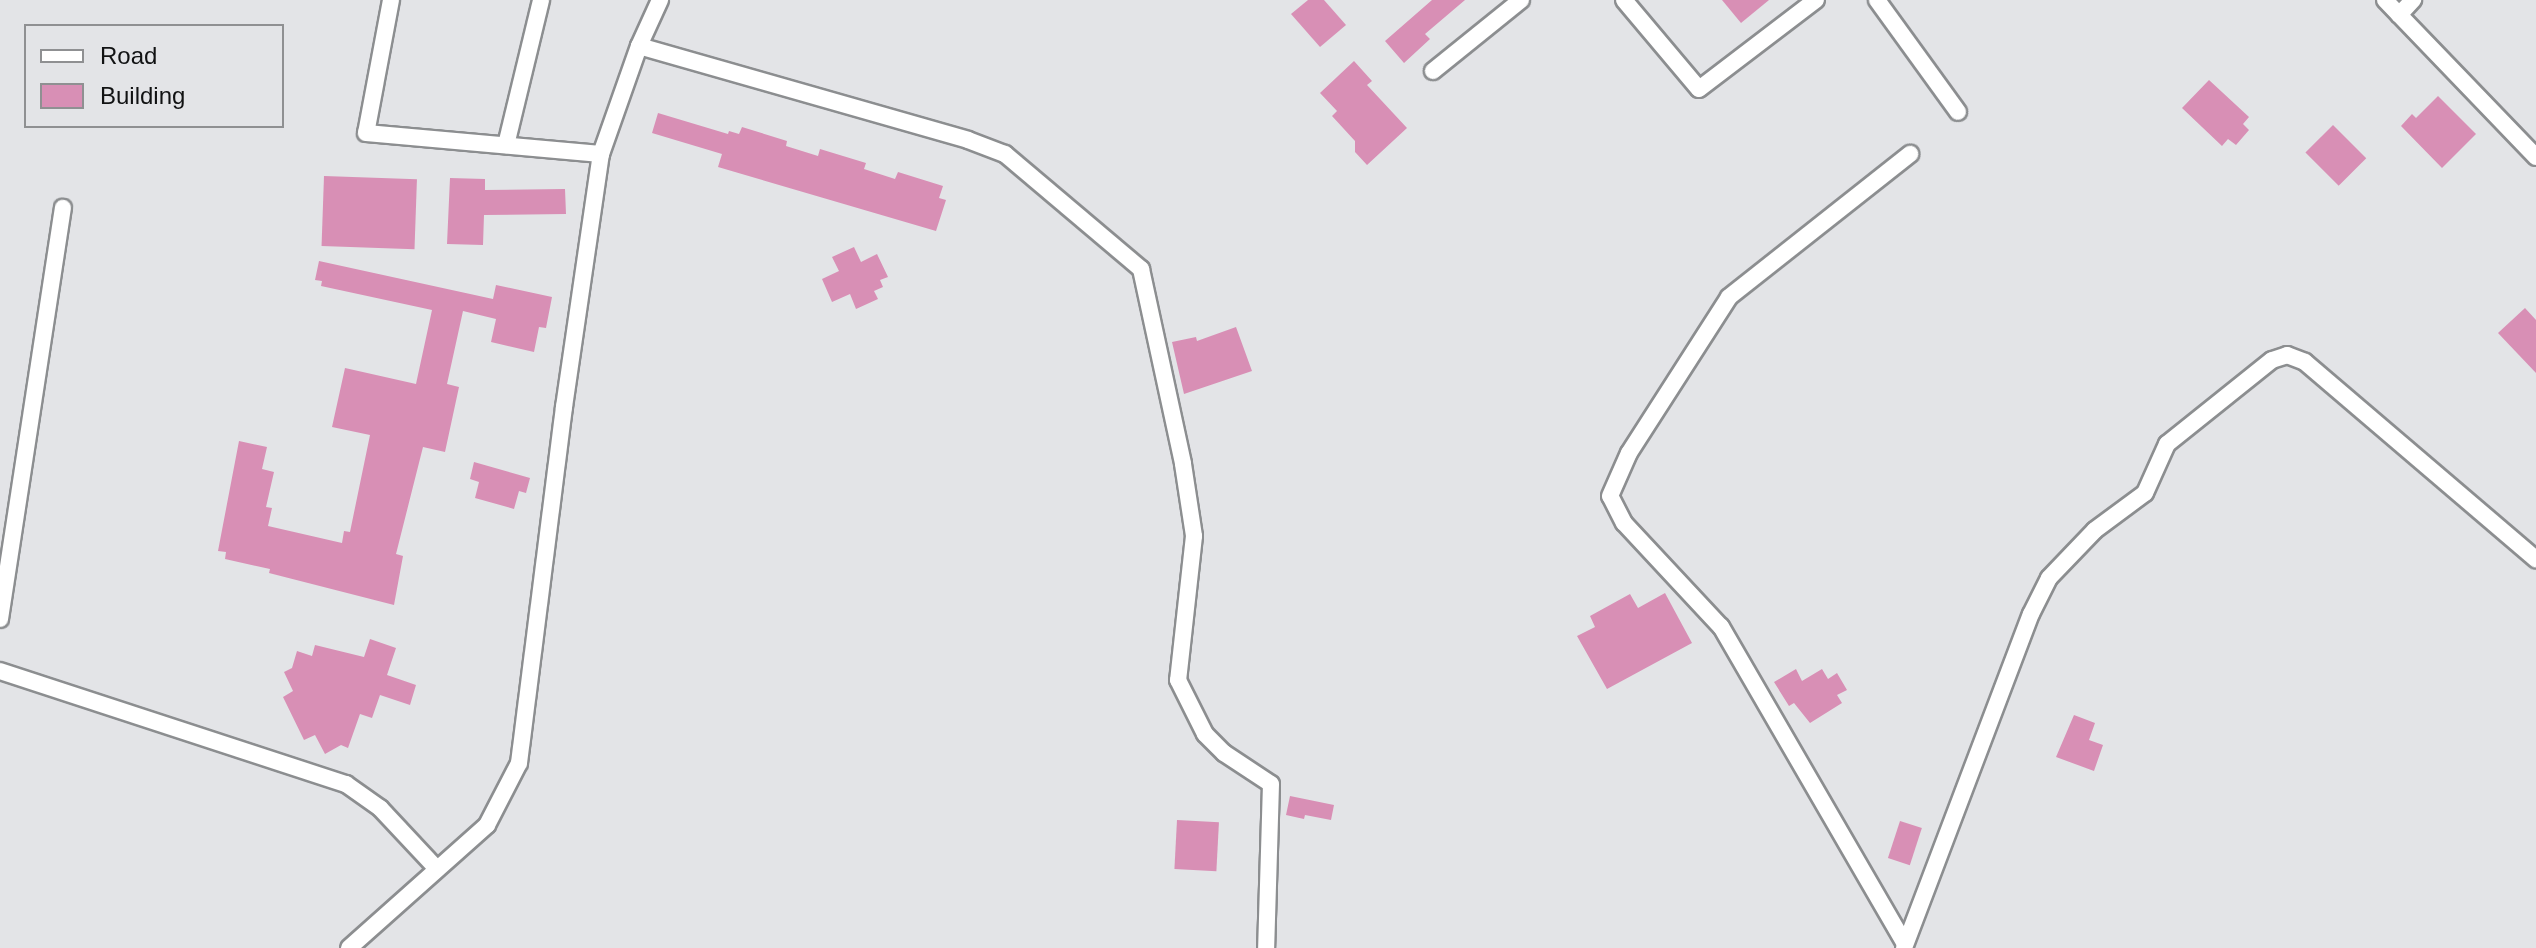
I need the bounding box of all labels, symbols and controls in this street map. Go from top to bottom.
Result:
legend [24,24,284,128]
text: Road [100,42,157,69]
text: Building [100,82,185,109]

